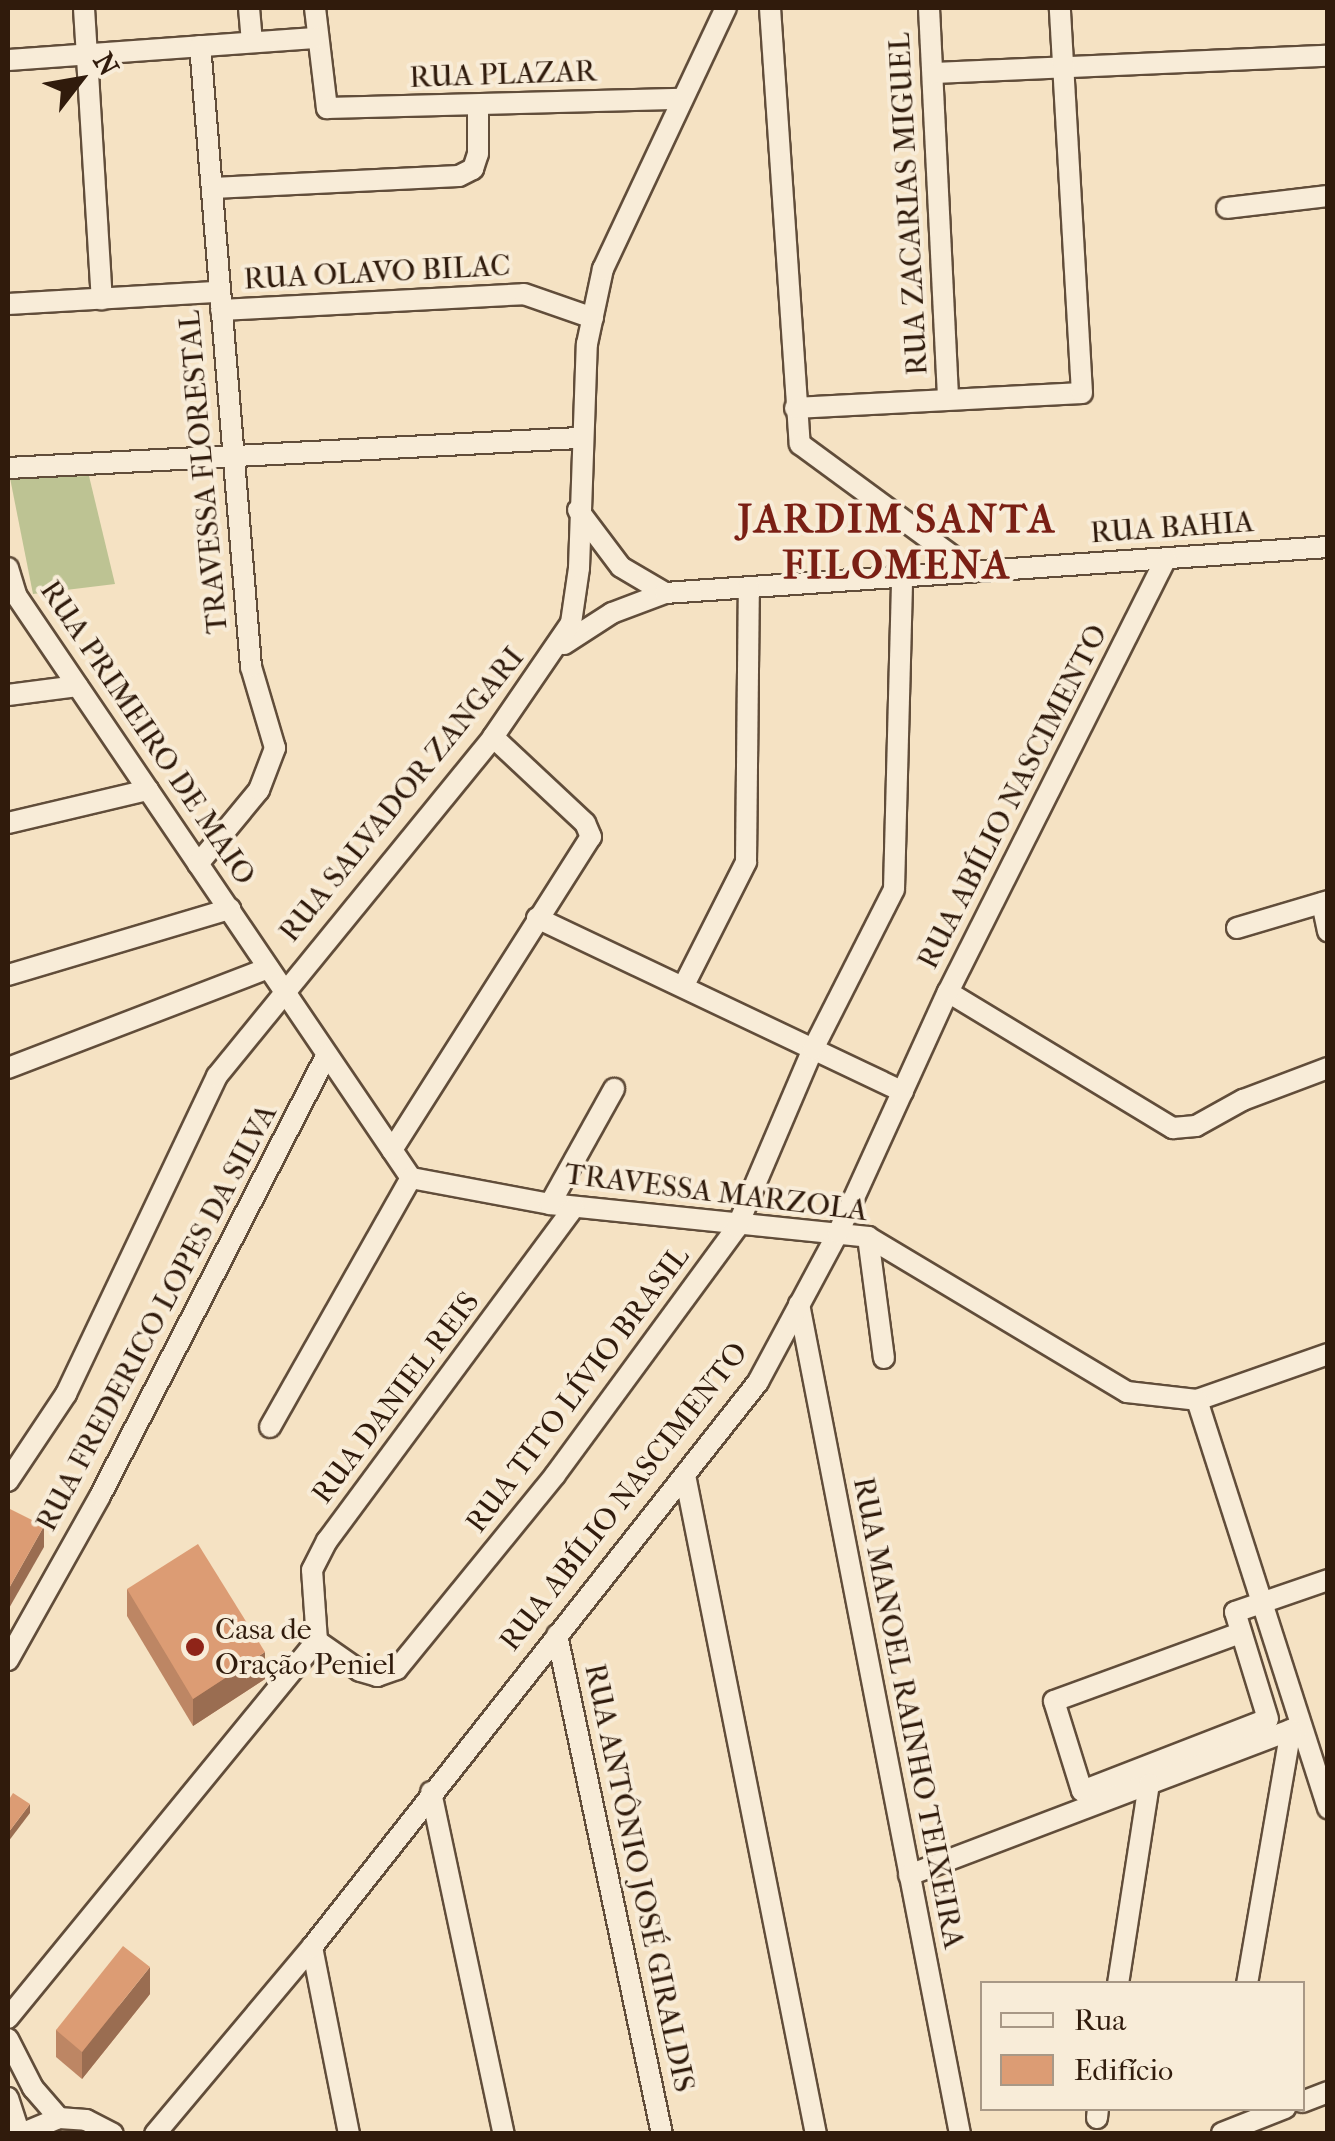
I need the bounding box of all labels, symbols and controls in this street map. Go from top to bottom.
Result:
north arrow [30,30,130,130]
street label: RUA ZACARIAS MIGUEL [882,32,936,376]
text: N [87,47,126,82]
street label: RUA PLAZAR [409,54,597,96]
street label: RUA OLAVO BILAC [243,248,511,298]
street label: TRAVESSA FLORESTAL [172,309,236,635]
district label: JARDIM SANTA FILOMENA [737,495,1057,589]
street label: RUA BAHIA [1089,504,1255,552]
street label: RUA PRIMEIRO DE MAIO [32,574,262,892]
street label: RUA ABÍLIO NASCIMENTO [910,619,1116,975]
street label: RUA SALVADOR ZANGARI [272,640,532,950]
street label: RUA FREDERICO LOPES DA SILVA [29,1098,285,1538]
street label: TRAVESSA MARZOLA [563,1157,869,1229]
street label: RUA TITO LÍVIO BRASIL [459,1240,697,1540]
street label: RUA DANIEL REIS [305,1285,487,1511]
street label: RUA ABÍLIO NASCIMENTO [492,1336,756,1658]
street label: RUA MANOEL RAINHO TEIXEIRA [845,1474,971,1952]
place label: Casa de Oração Peniel [215,1612,395,1682]
marker: Casa de Oração Peniel [184,1636,206,1658]
street label: RUA ANTÔNIO JOSÉ GIRALDIS [576,1661,702,2095]
legend [980,1981,1305,2111]
text: Rua [1074,2003,1126,2038]
text: Edifício [1074,2053,1173,2088]

